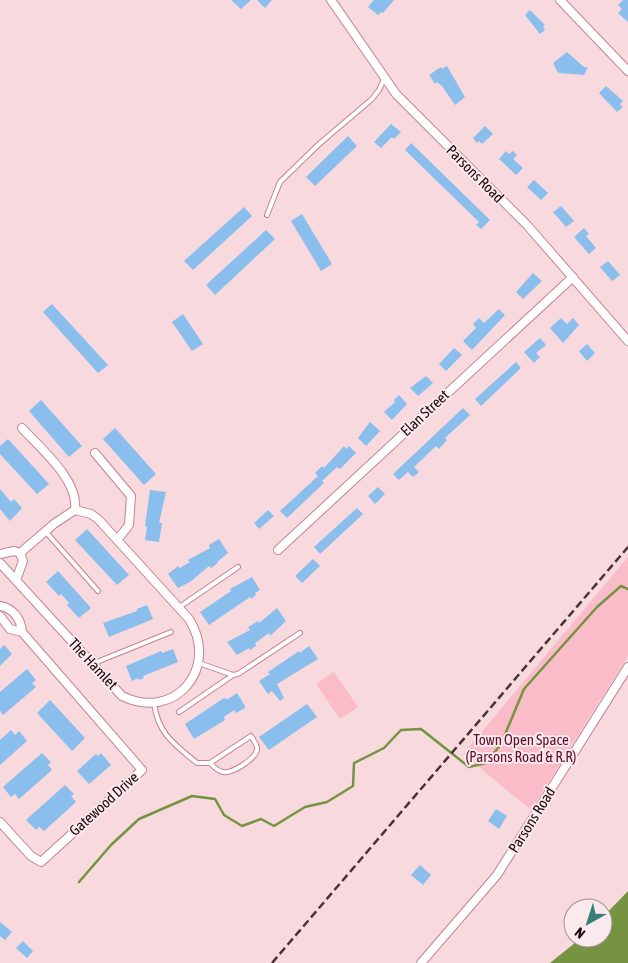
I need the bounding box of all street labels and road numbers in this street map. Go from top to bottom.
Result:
street label: Parsons Road [443,141,508,206]
street label: Elan Street [397,386,452,439]
street label: The Hamlet [65,635,121,693]
street label: Gatewood Drive [66,768,142,839]
street label: Parsons Road [505,784,558,856]

